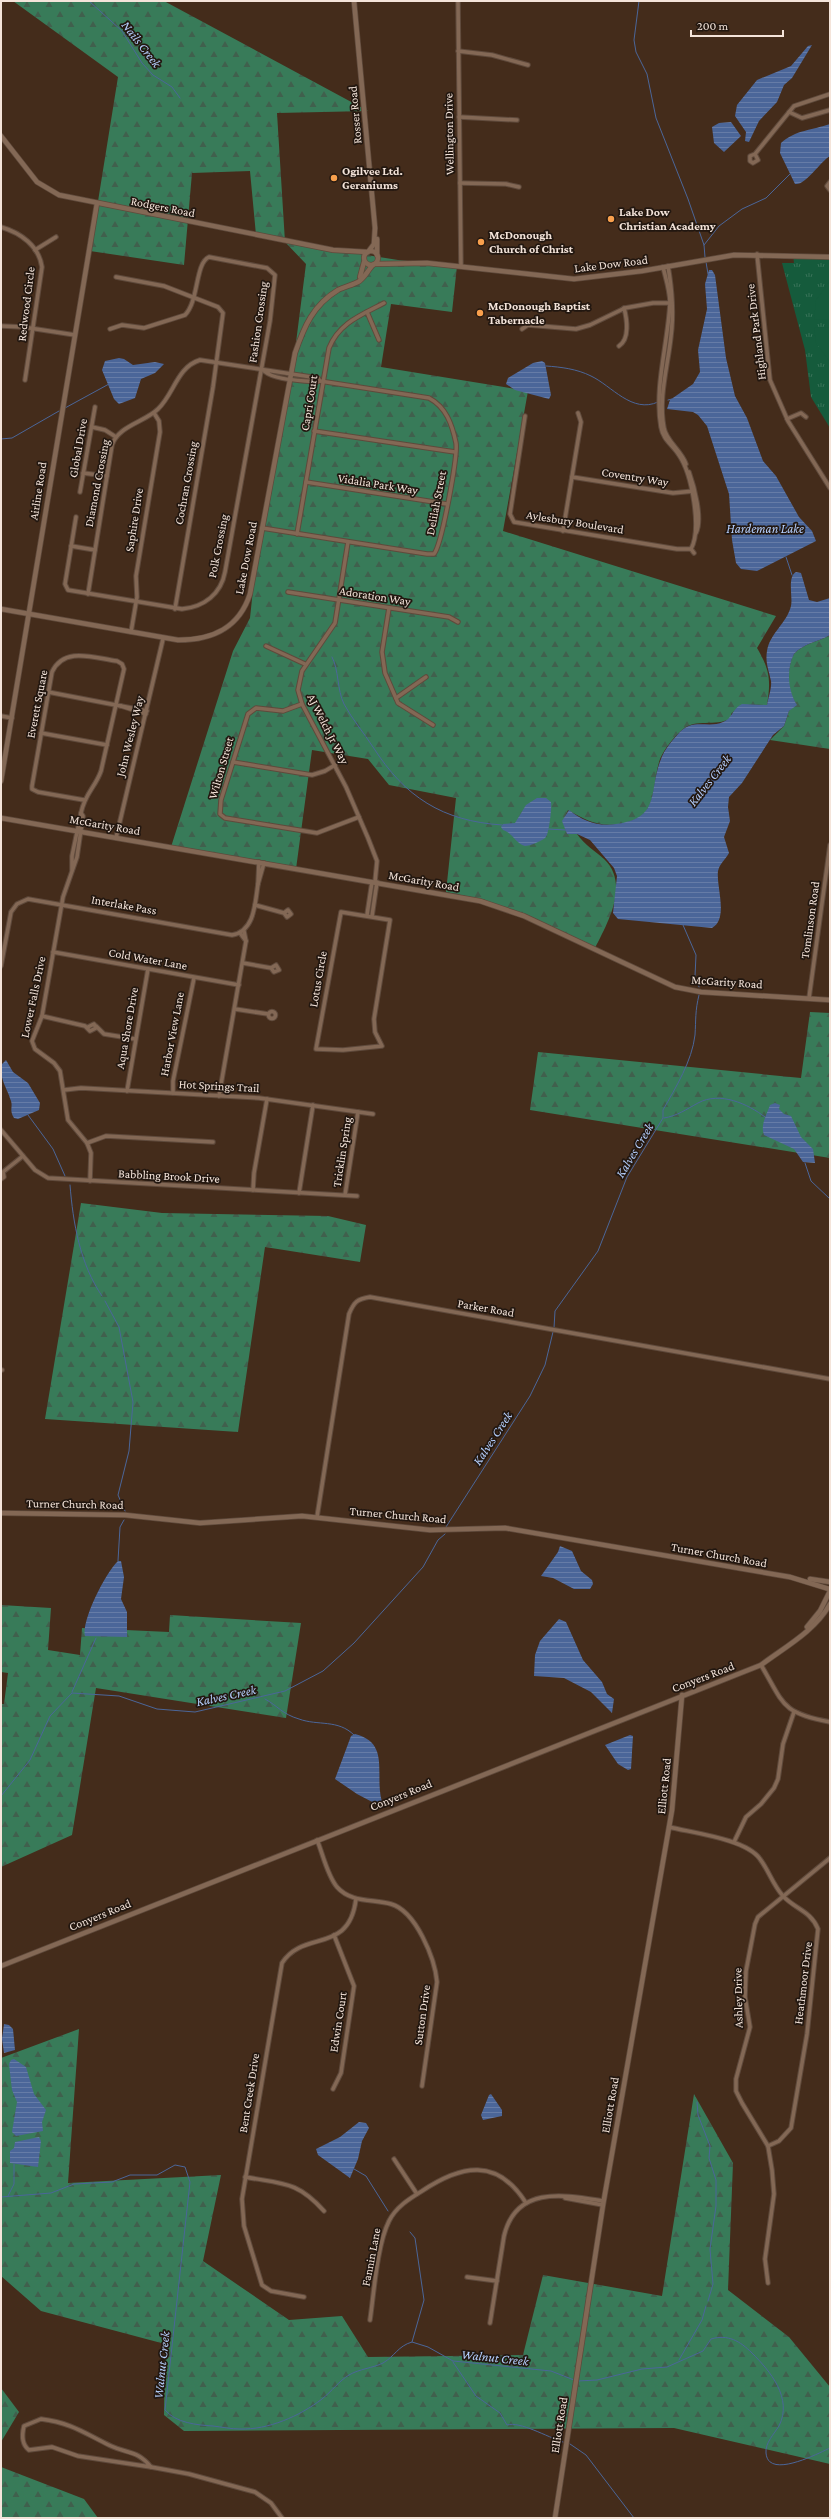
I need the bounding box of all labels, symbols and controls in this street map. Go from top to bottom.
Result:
scale bar [691,12,783,38]
water label: Nails Creek [119,18,165,72]
text: 200 m [697,19,729,33]
street label: Rosser Road [345,85,365,144]
street label: Wellington Drive [441,93,457,175]
place label: Ogilvee Ltd. Geraniums [342,164,403,192]
marker: Ogilvee Ltd. Geraniums [329,173,339,183]
street label: Rodgers Road [130,194,197,220]
place label: Lake Dow Christian Academy [619,205,716,233]
marker: Lake Dow Christian Academy [606,214,616,224]
place label: McDonough Church of Christ [489,228,574,256]
marker: McDonough Church of Christ [476,237,486,247]
street label: Lake Dow Road [573,252,649,275]
street label: Redwood Circle [14,266,38,342]
street label: Fashion Crossing [245,280,271,364]
street label: Highland Park Drive [743,283,769,381]
place label: McDonough Baptist Tabernacle [488,299,591,327]
marker: McDonough Baptist Tabernacle [475,308,485,318]
street label: Capri Court [298,373,320,432]
street label: Global Drive [66,417,90,479]
street label: Diamond Crossing [82,438,112,528]
street label: Cochran Crossing [172,440,200,526]
street label: Airline Road [26,460,50,521]
street label: Coventry Way [601,465,670,489]
street label: Delilah Street [423,469,449,536]
street label: Vidalia Park Way [337,471,419,497]
street label: Saphire Drive [122,487,146,553]
street label: Aylesbury Boulevard [525,507,625,537]
street label: Polk Crossing [205,513,231,579]
street label: Lake Dow Road [232,520,260,596]
water label: Hardeman Lake [726,521,804,536]
street label: Adoration Way [338,583,412,609]
street label: Everett Square [24,669,50,739]
street label: AJ Welch Jr Way [304,692,352,767]
street label: John Wesley Way [113,694,147,779]
street label: Wilton Street [205,734,237,801]
water label: Kalves Creek [685,751,735,809]
street label: McGarity Road [69,812,142,838]
street label: McGarity Road [388,868,461,894]
street label: Tomlinson Road [798,880,822,960]
street label: Interlake Pass [90,892,158,918]
street label: Cold Water Lane [108,945,188,973]
street label: Lotus Circle [306,950,330,1008]
street label: Lower Falls Drive [18,955,48,1039]
street label: McGarity Road [691,973,764,992]
street label: Aqua Shore Drive [113,986,141,1070]
street label: Harbor View Lane [157,991,187,1077]
street label: Hot Springs Trail [178,1077,260,1095]
street label: Tricklin Spring [330,1116,355,1188]
water label: Kalves Creek [612,1119,657,1180]
street label: Babbling Brook Drive [118,1166,220,1186]
street label: Parker Road [457,1296,516,1320]
water label: Kalves Creek [470,1408,516,1468]
street label: Turner Church Road [26,1496,124,1512]
street label: Turner Church Road [349,1504,448,1526]
street label: Turner Church Road [670,1540,769,1570]
street label: Conyers Road [670,1658,737,1695]
water label: Kalves Creek [195,1682,259,1709]
street label: Elliott Road [654,1757,674,1815]
street label: Conyers Road [368,1776,435,1814]
street label: Conyers Road [67,1896,134,1934]
street label: Heathmoor Drive [791,1941,815,2025]
street label: Ashley Drive [730,1968,746,2028]
street label: Sutton Drive [411,1984,433,2046]
street label: Edwin Court [326,1990,350,2053]
street label: Bent Creek Drive [236,2052,262,2134]
street label: Elliott Road [598,2075,622,2134]
street label: Fannin Lane [358,2227,384,2287]
water label: Walnut Creek [151,2329,173,2399]
water label: Walnut Creek [461,2347,531,2369]
street label: Elliott Road [548,2395,570,2454]

